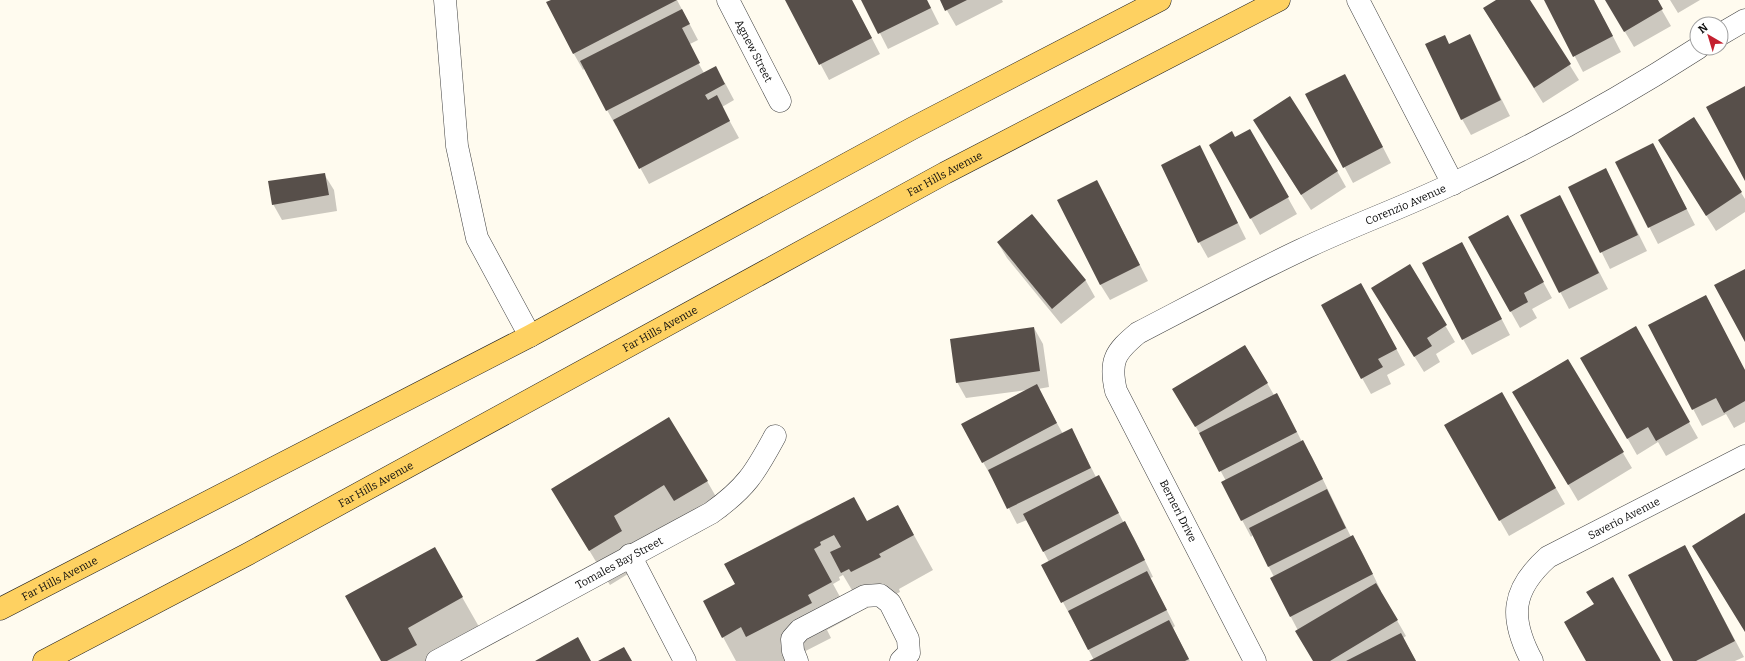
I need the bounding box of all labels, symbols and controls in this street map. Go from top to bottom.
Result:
north arrow [1689,16,1729,56]
street label: Agnew Street [733,17,776,84]
text: N [1696,20,1711,36]
street label: Far Hills Avenue [905,148,984,199]
street label: Corenzio Avenue [1363,181,1448,227]
street label: Far Hills Avenue [620,303,700,354]
street label: Far Hills Avenue [336,458,416,510]
street label: Berneri Drive [1157,478,1199,544]
street label: Saverio Avenue [1586,494,1662,542]
street label: Tomales Bay Street [573,534,665,591]
street label: Far Hills Avenue [19,553,100,603]

